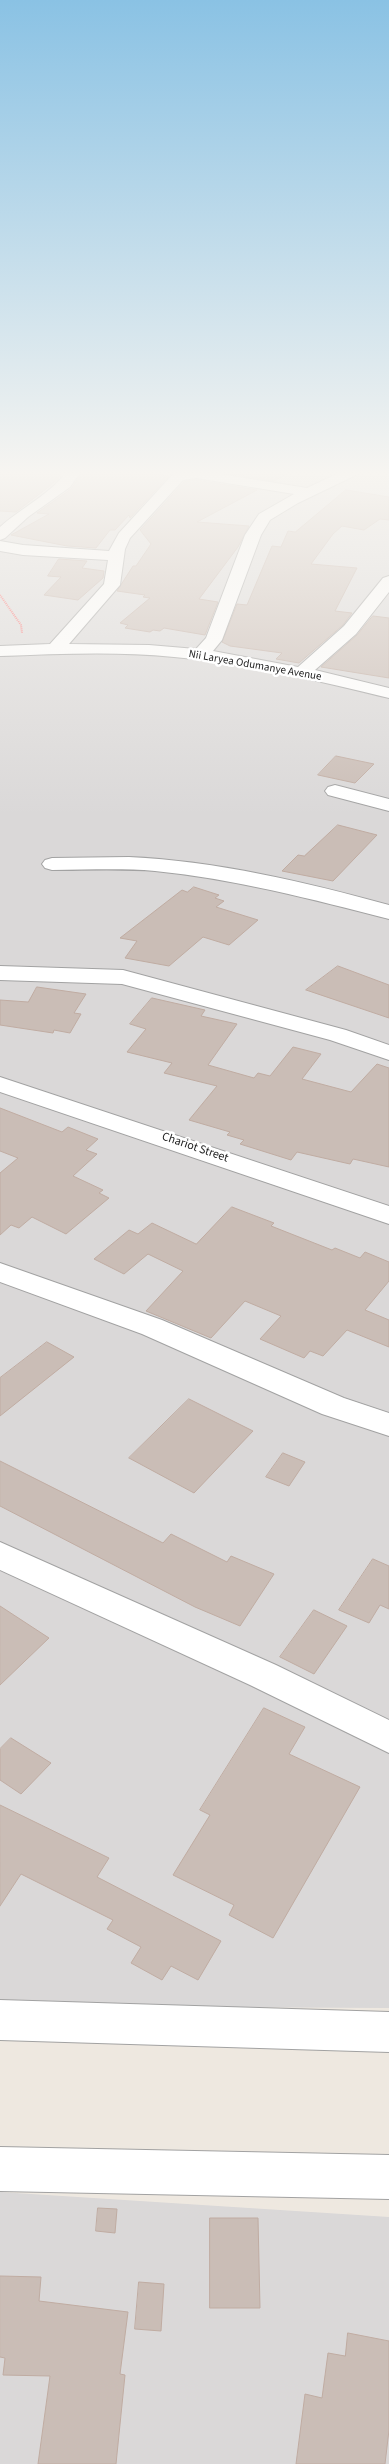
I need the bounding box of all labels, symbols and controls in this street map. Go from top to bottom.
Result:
street label: Nii Laryea Odumanye Avenue [188,648,322,684]
street label: Chariot Street [160,1130,230,1166]

